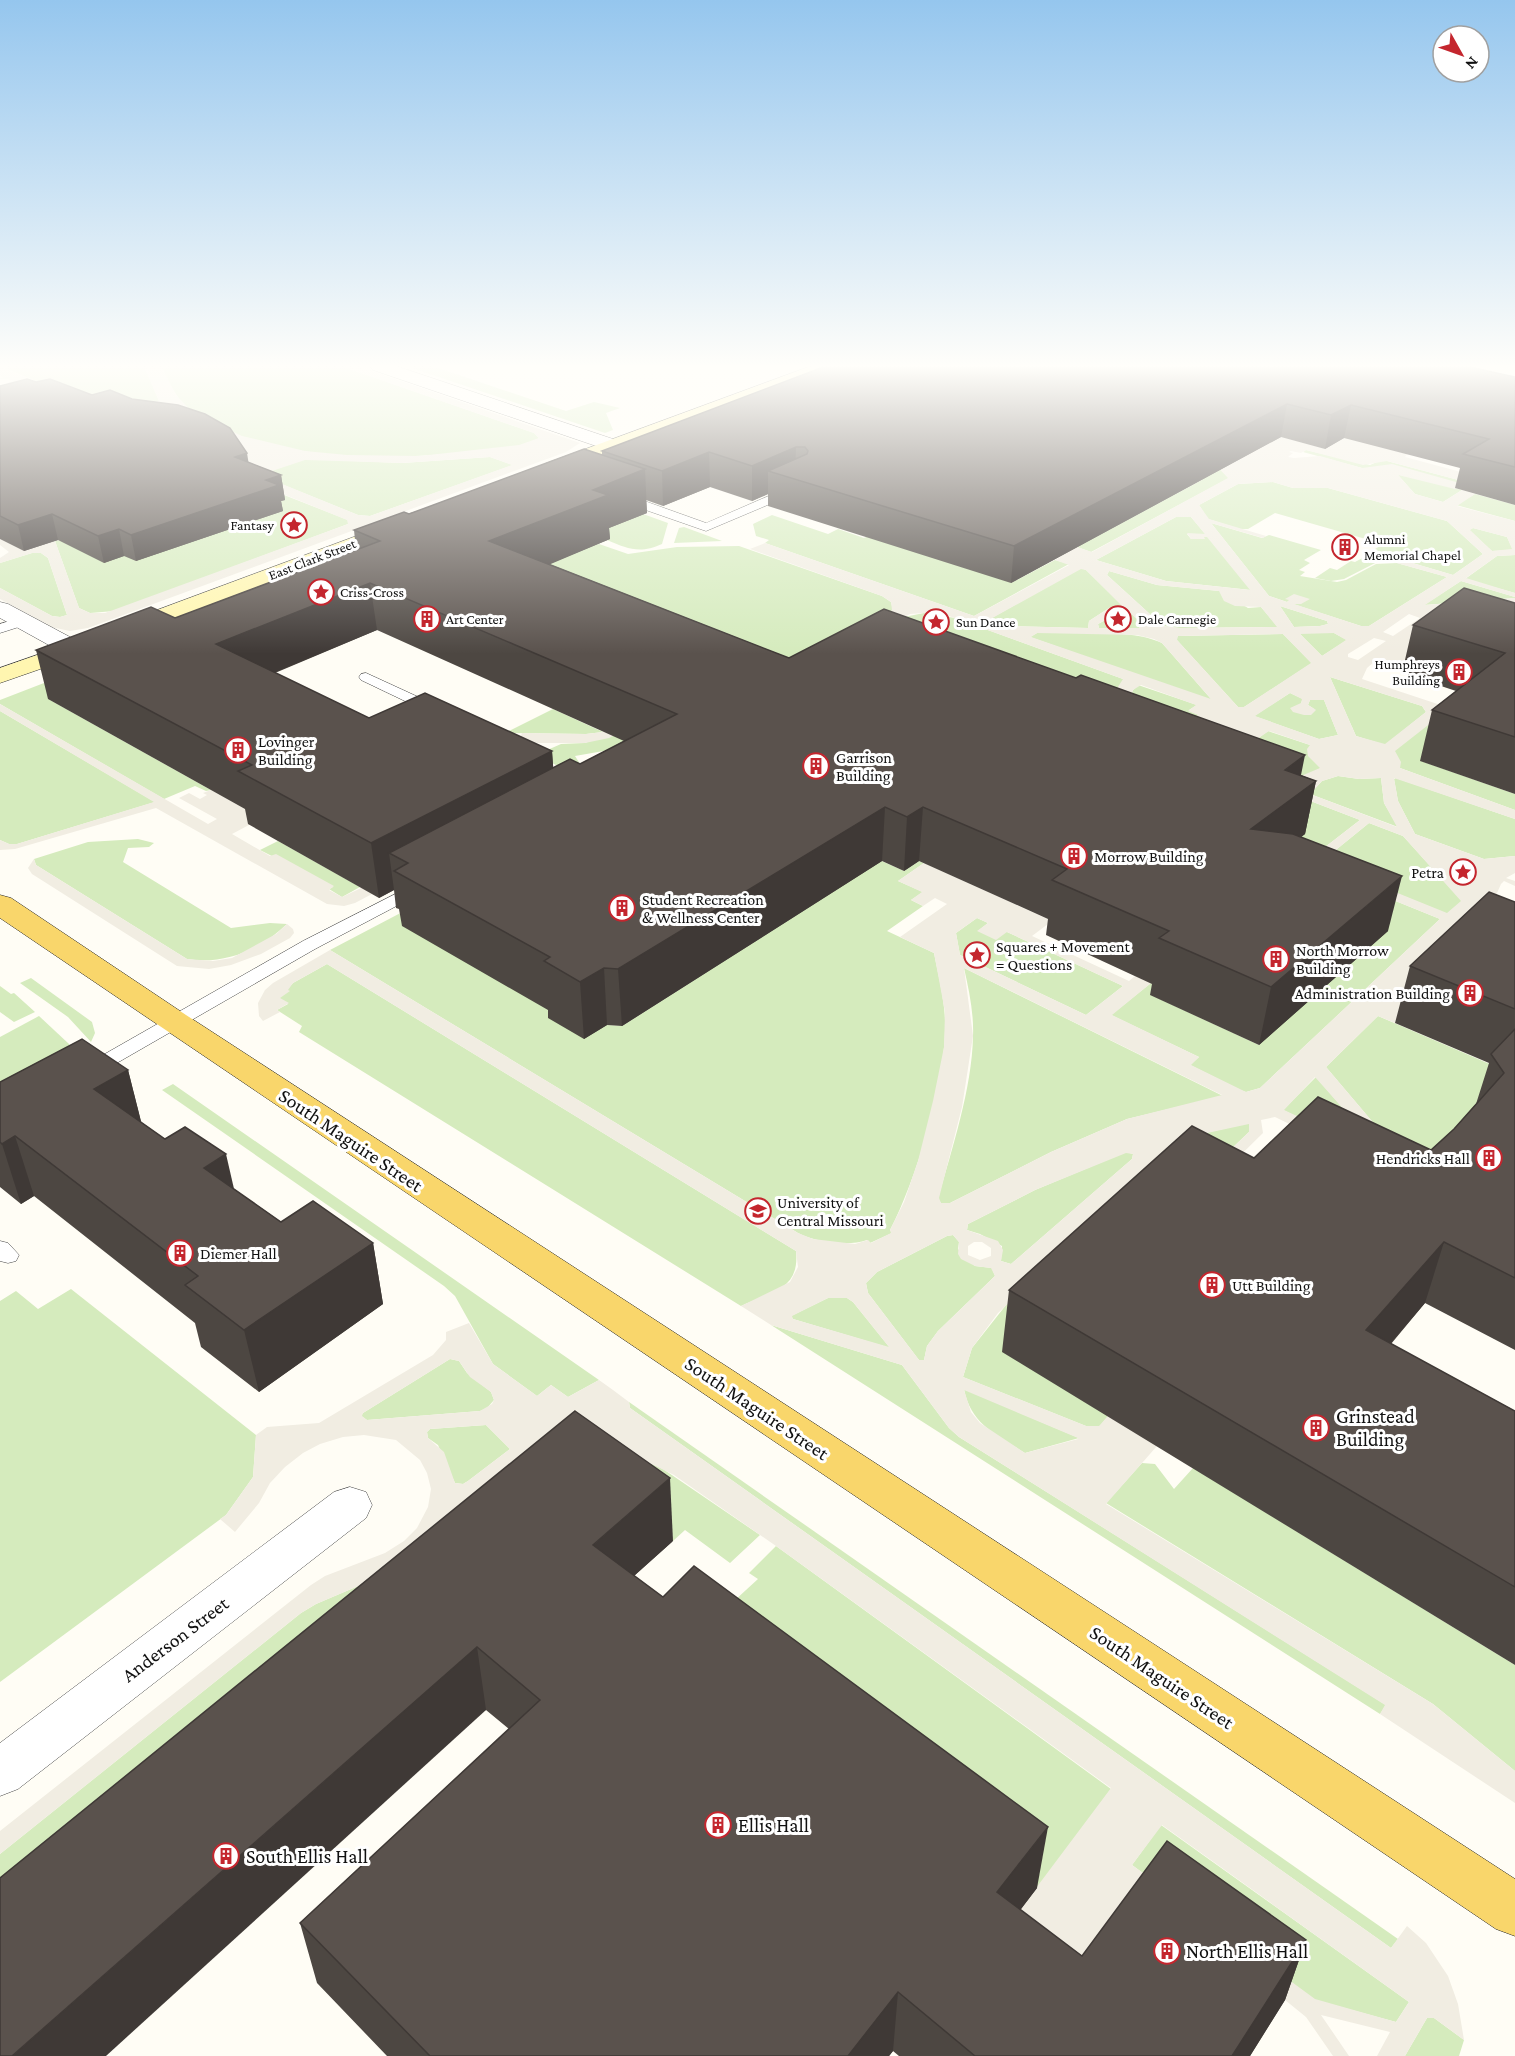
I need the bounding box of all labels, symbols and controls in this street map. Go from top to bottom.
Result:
north arrow [1431,24,1491,84]
text: N [1462,54,1482,73]
place icon: Fantasy [279,510,309,540]
place label: Fantasy [230,517,275,533]
place label: Alumni Memorial Chapel [1364,531,1461,563]
building icon: Alumni Memorial Chapel [1330,532,1360,562]
street label: East Clark Street [266,535,358,583]
place icon: Criss-Cross [306,577,336,607]
place label: Criss-Cross [340,584,404,600]
building icon: Art Center [412,604,442,634]
place icon: Dale Carnegie [1103,604,1133,634]
place icon: Sun Dance [921,607,951,637]
place label: Art Center [446,611,504,627]
place label: Dale Carnegie [1138,611,1216,627]
place label: Sun Dance [956,614,1015,630]
place label: Humphreys Building [1375,656,1440,688]
building icon: Humphreys Building [1444,657,1474,687]
place label: Lovinger Building [258,733,315,769]
building icon: Lovinger Building [223,735,253,765]
place label: Garrison Building [836,749,892,785]
building icon: Garrison Building [801,751,831,781]
building icon: Morrow Building [1059,841,1089,871]
place label: Morrow Building [1094,848,1204,866]
place icon: Petra [1448,857,1478,887]
place label: Petra [1411,864,1445,881]
place label: Student Recreation & Wellness Center [642,891,764,926]
building icon: Student Recreation & Wellness Center [607,893,637,923]
place label: Squares + Movement = Questions [996,938,1131,973]
place icon: Squares + Movement = Questions [962,940,992,970]
place label: North Morrow Building [1296,942,1389,978]
building icon: North Morrow Building [1261,944,1291,974]
building icon: Administration Building [1455,978,1485,1008]
place label: Administration Building [1295,985,1450,1003]
street label: South Maguire Street [274,1084,427,1197]
building icon: Hendricks Hall [1474,1143,1504,1173]
place label: Hendricks Hall [1376,1150,1470,1167]
place label: University of Central Missouri [777,1194,884,1229]
school or university icon: University of Central Missouri [743,1196,773,1226]
building icon: Diemer Hall [165,1238,195,1268]
place label: Diemer Hall [200,1245,277,1262]
building icon: Utt Building [1197,1270,1227,1300]
place label: Utt Building [1232,1277,1311,1295]
street label: South Maguire Street [680,1352,833,1465]
place label: Grinstead Building [1336,1405,1415,1451]
building icon: Grinstead Building [1301,1413,1331,1443]
street label: Anderson Street [117,1592,233,1686]
street label: South Maguire Street [1085,1621,1238,1734]
building icon: Ellis Hall [703,1810,733,1840]
place label: Ellis Hall [738,1814,809,1836]
building icon: South Ellis Hall [211,1841,241,1871]
place label: South Ellis Hall [246,1845,368,1867]
building icon: North Ellis Hall [1152,1936,1182,1966]
place label: North Ellis Hall [1186,1940,1308,1962]

